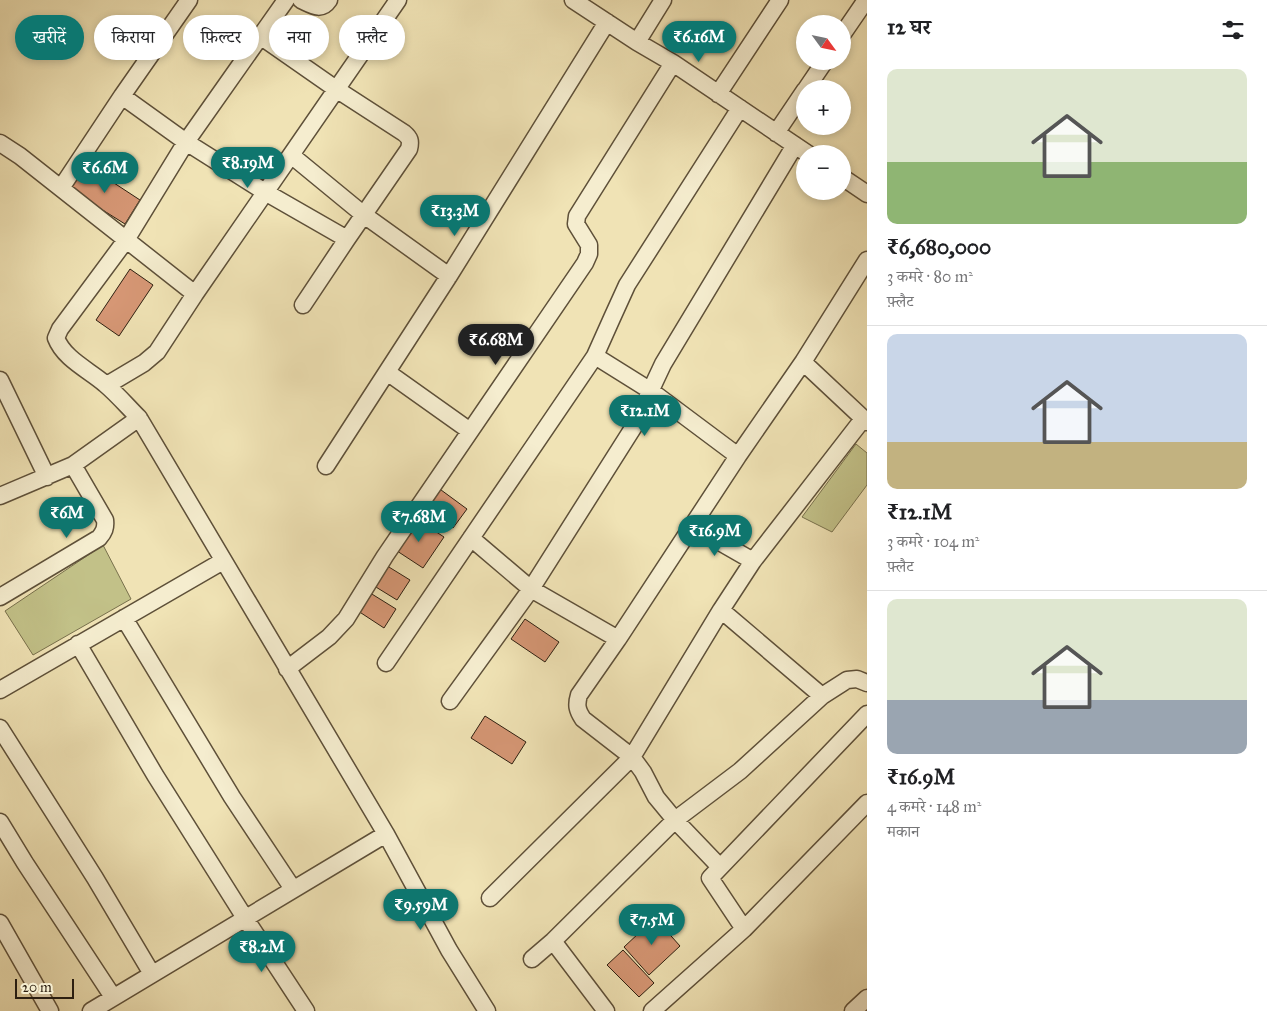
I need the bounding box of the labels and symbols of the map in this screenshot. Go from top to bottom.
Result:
north arrow [796,15,851,70]
pin: ₹6.16M [658,20,740,63]
pin: ₹8.19M [207,146,289,189]
pin: ₹6.6M [70,152,140,194]
pin: ₹13.3M [414,194,496,237]
pin: ₹6.68M [455,324,537,366]
pin: ₹12.1M [604,394,686,437]
pin: ₹6M [43,496,91,539]
pin: ₹7.68M [378,500,460,543]
pin: ₹16.9M [674,514,756,557]
pin: ₹9.59M [380,888,462,931]
pin: ₹7.5M [617,904,687,946]
pin: ₹8.2M [227,930,297,973]
scale bar [15,976,74,999]

